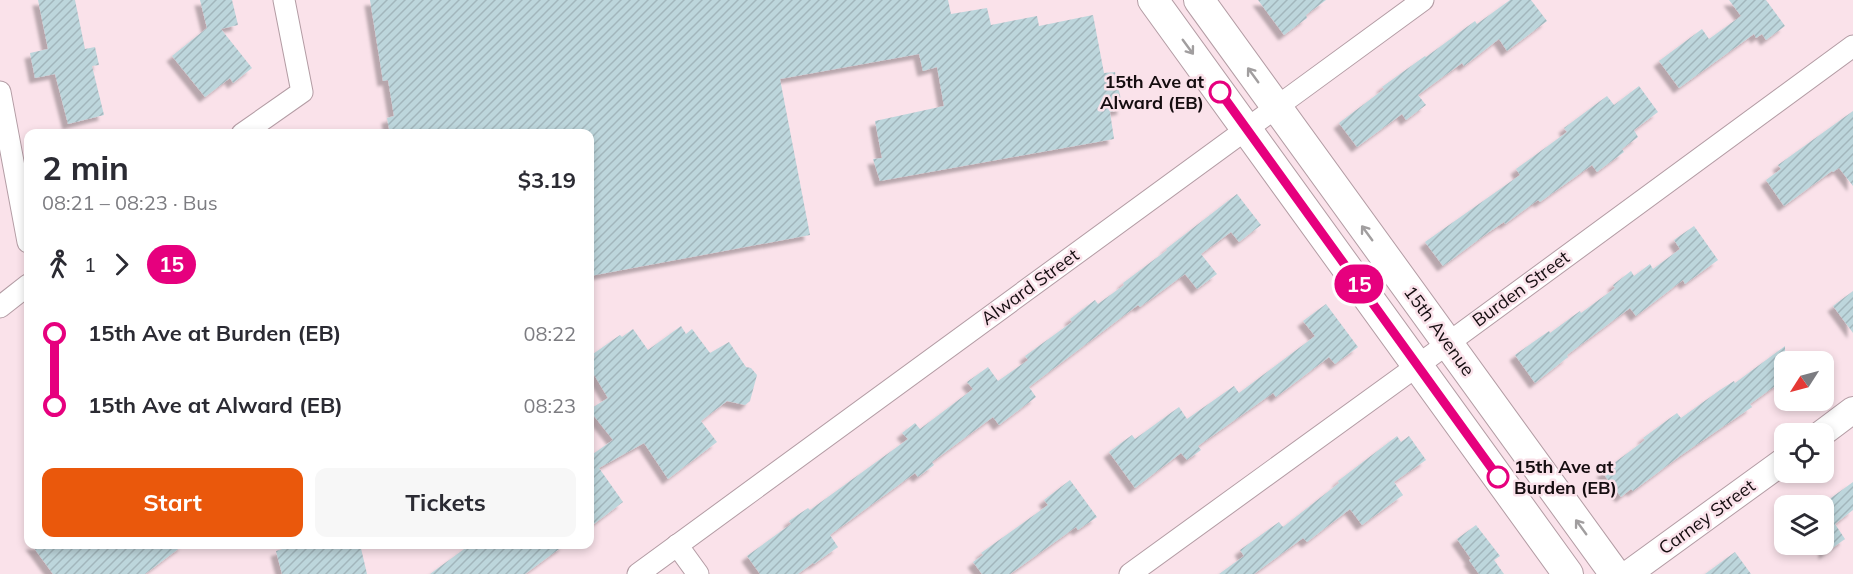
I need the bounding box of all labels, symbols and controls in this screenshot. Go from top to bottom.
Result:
one-way arrow [1182,39,1194,55]
one-way arrow [1247,68,1259,84]
place label: 15th Ave at Alward (EB) [1100,70,1204,114]
marker: 15th Ave at Alward (EB) [1209,81,1231,103]
text: 2 min [42,147,129,188]
text: $3.19 [518,166,576,194]
text: 08:21 – 08:23 · Bus [42,190,218,215]
one-way arrow [1361,226,1373,242]
street label: Alward Street [976,243,1083,330]
street label: Burden Street [1468,246,1574,332]
icon: walk [42,248,75,281]
icon: forward [105,248,138,281]
text: 15 [159,251,184,277]
text: 1 [84,252,96,277]
line badge: 15 [1332,264,1386,304]
text: 15 [1346,271,1372,297]
street label: 15th Avenue [1399,281,1480,380]
text: 15th Ave at Burden (EB) [88,319,341,347]
text: 08:22 [523,321,576,346]
north arrow [1774,351,1834,411]
map controls [1774,351,1834,555]
text: 15th Ave at Alward (EB) [88,391,343,419]
text: 08:23 [523,393,576,418]
button: locate [1774,423,1834,483]
place label: 15th Ave at Burden (EB) [1514,455,1617,499]
marker: 15th Ave at Burden (EB) [1487,466,1509,488]
button: Start [42,468,303,537]
button: Tickets [315,468,576,537]
street label: Carney Street [1654,474,1759,559]
button: layers [1774,495,1834,555]
one-way arrow [1575,519,1587,535]

